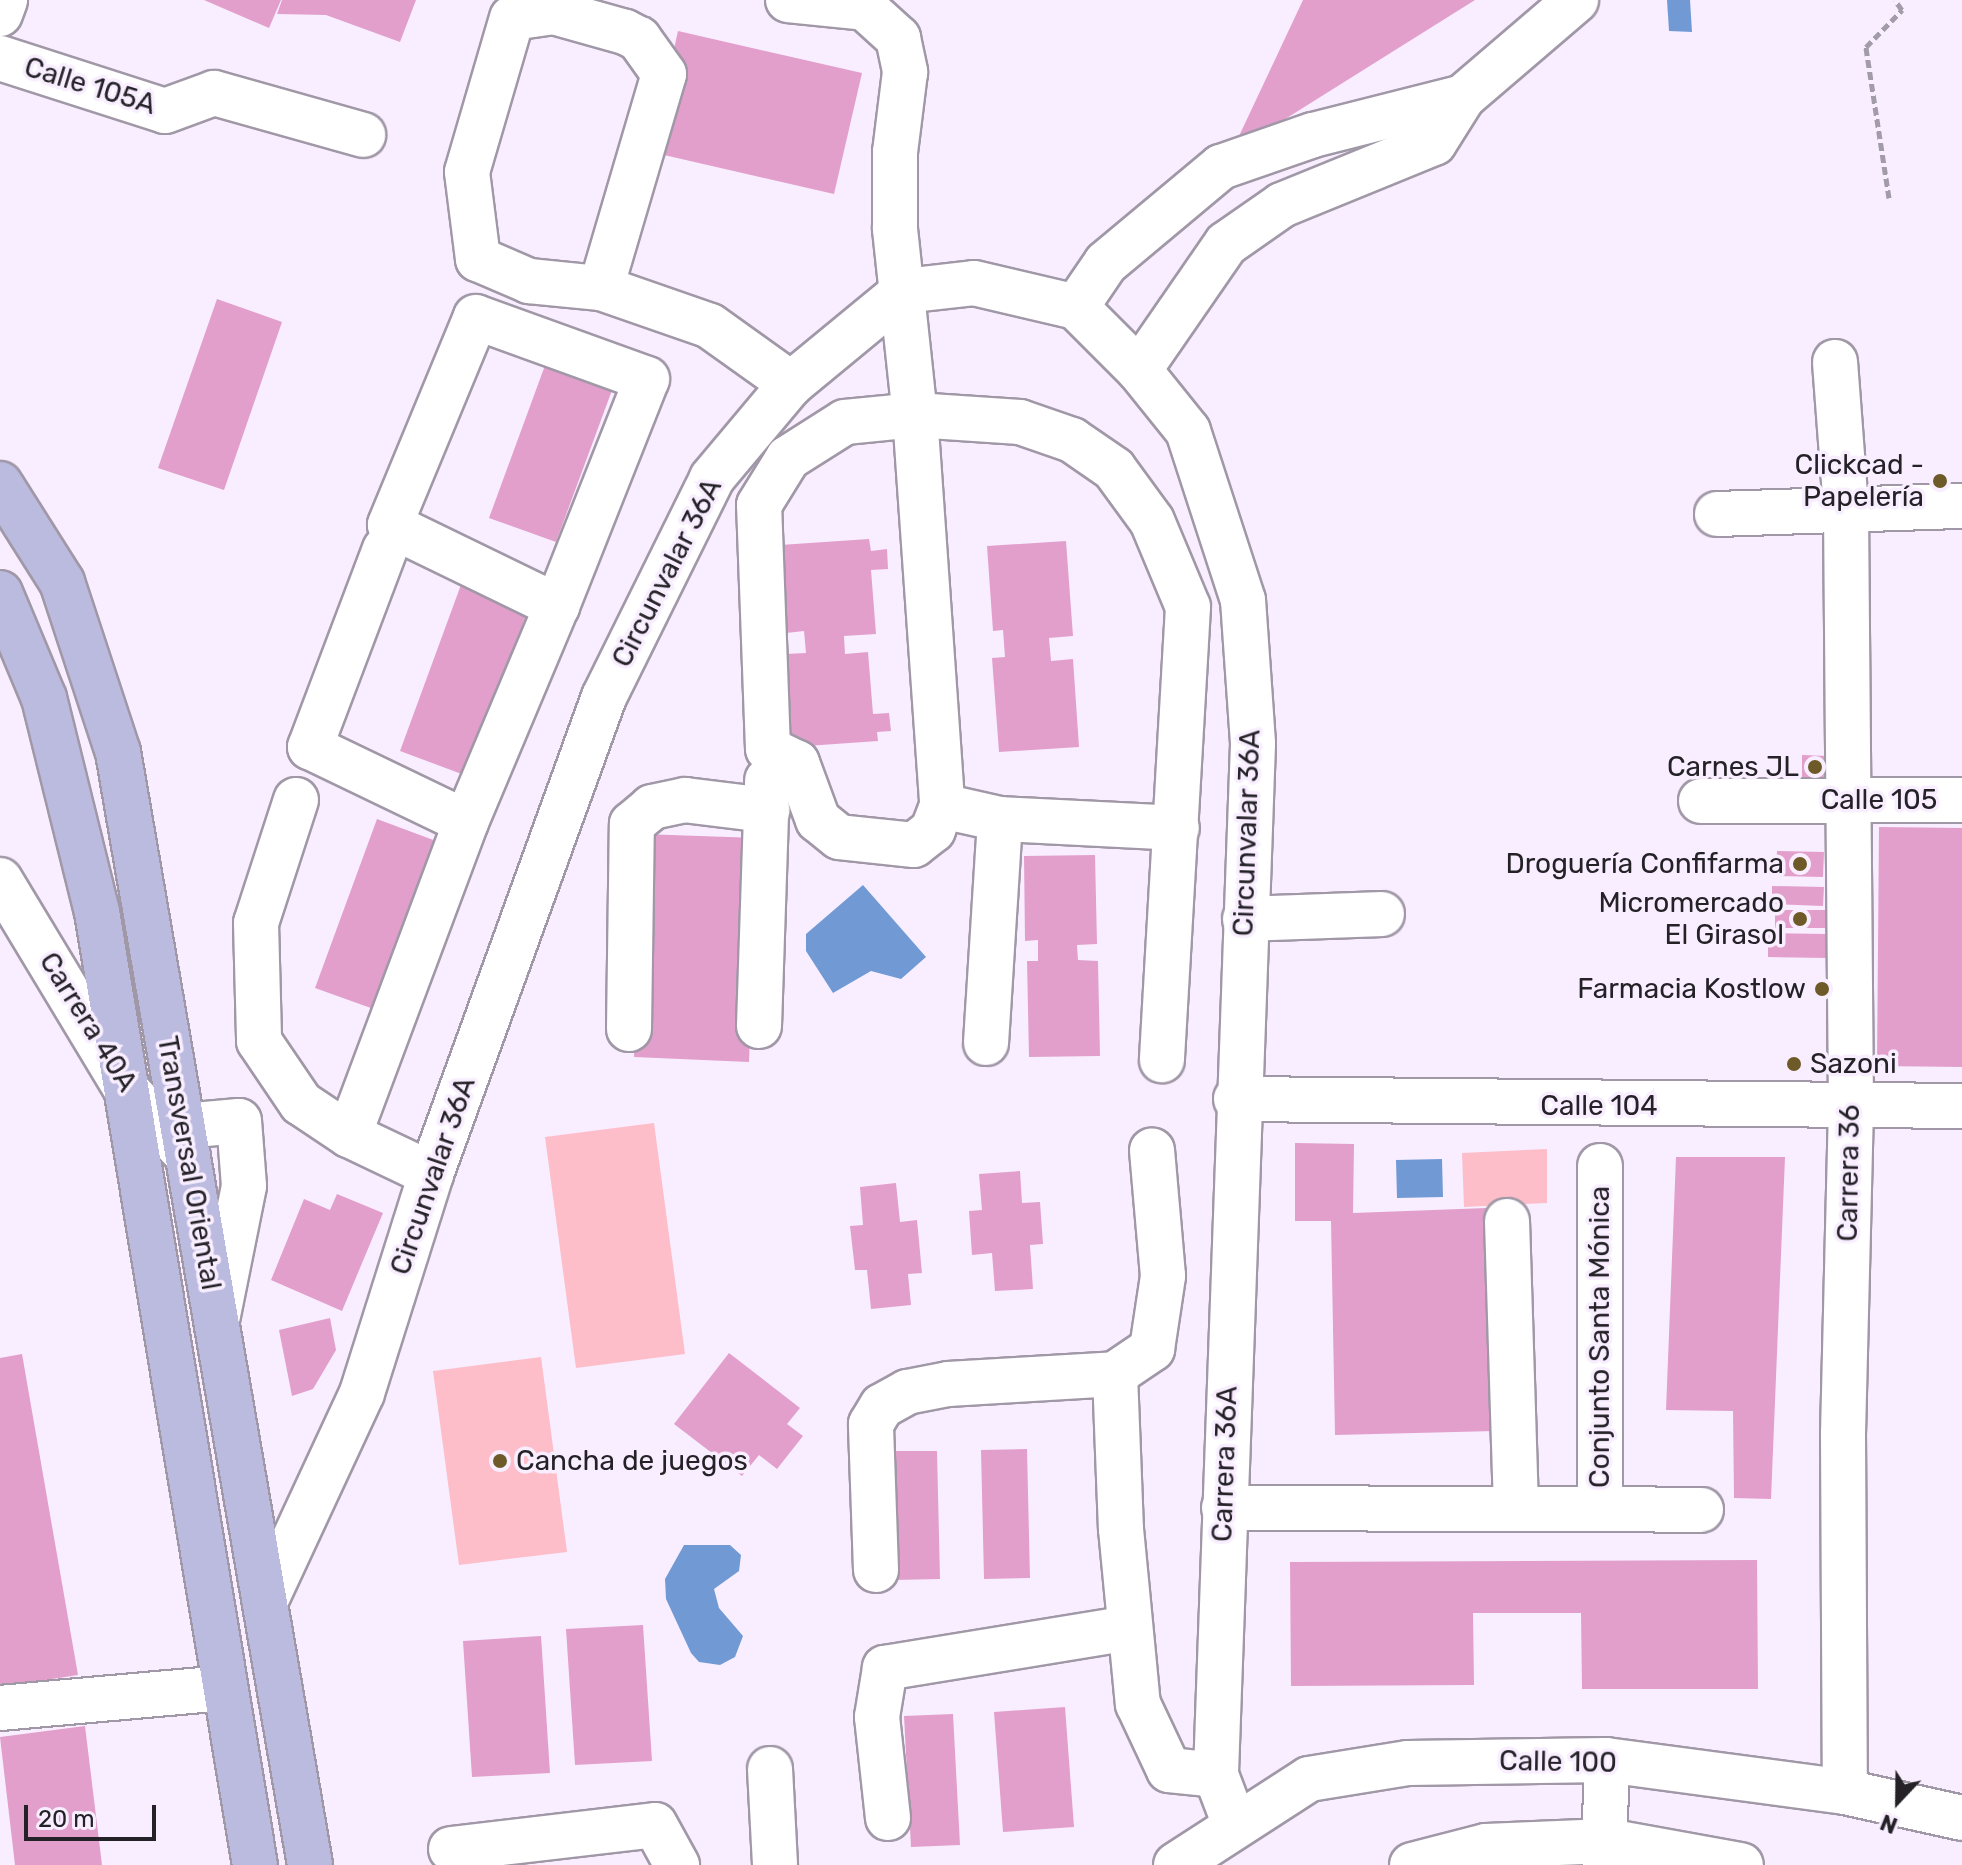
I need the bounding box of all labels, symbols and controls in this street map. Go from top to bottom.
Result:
street label: Calle 105A [20,50,160,122]
place label: Clickcad - Papelería [1795,448,1924,514]
marker: Clickcad - Papelería [1931,472,1949,490]
street label: Circunvalar 36A [605,473,729,673]
street label: Circunvalar 36A [1227,729,1267,937]
place label: Carnes JL [1667,750,1799,784]
marker: Carnes JL [1806,758,1824,776]
street label: Calle 105 [1821,783,1937,817]
place label: Droguería Confifarma [1505,847,1784,881]
marker: Droguería Confifarma [1791,855,1809,873]
place label: Micromercado El Girasol [1599,886,1784,952]
marker: Micromercado El Girasol [1791,910,1809,928]
street label: Carrera 40A [32,946,144,1098]
place label: Farmacia Kostlow [1577,972,1806,1006]
marker: Farmacia Kostlow [1813,980,1831,998]
street label: Transversal Oriental [150,1033,228,1293]
place label: Sazoni [1810,1047,1897,1081]
marker: Sazoni [1785,1055,1803,1073]
street label: Circunvalar 36A [383,1073,483,1279]
street label: Calle 104 [1540,1089,1658,1123]
street label: Carrera 36 [1831,1104,1867,1242]
street label: Conjunto Santa Mónica [1583,1186,1617,1488]
street label: Carrera 36A [1205,1385,1245,1543]
place label: Cancha de juegos [516,1444,748,1478]
marker: Cancha de juegos [491,1452,509,1470]
street label: Calle 100 [1499,1744,1617,1780]
north arrow [1858,1761,1938,1841]
scale bar [28,1789,160,1839]
text: 20 m [38,1805,95,1833]
text: N [1876,1808,1901,1839]

